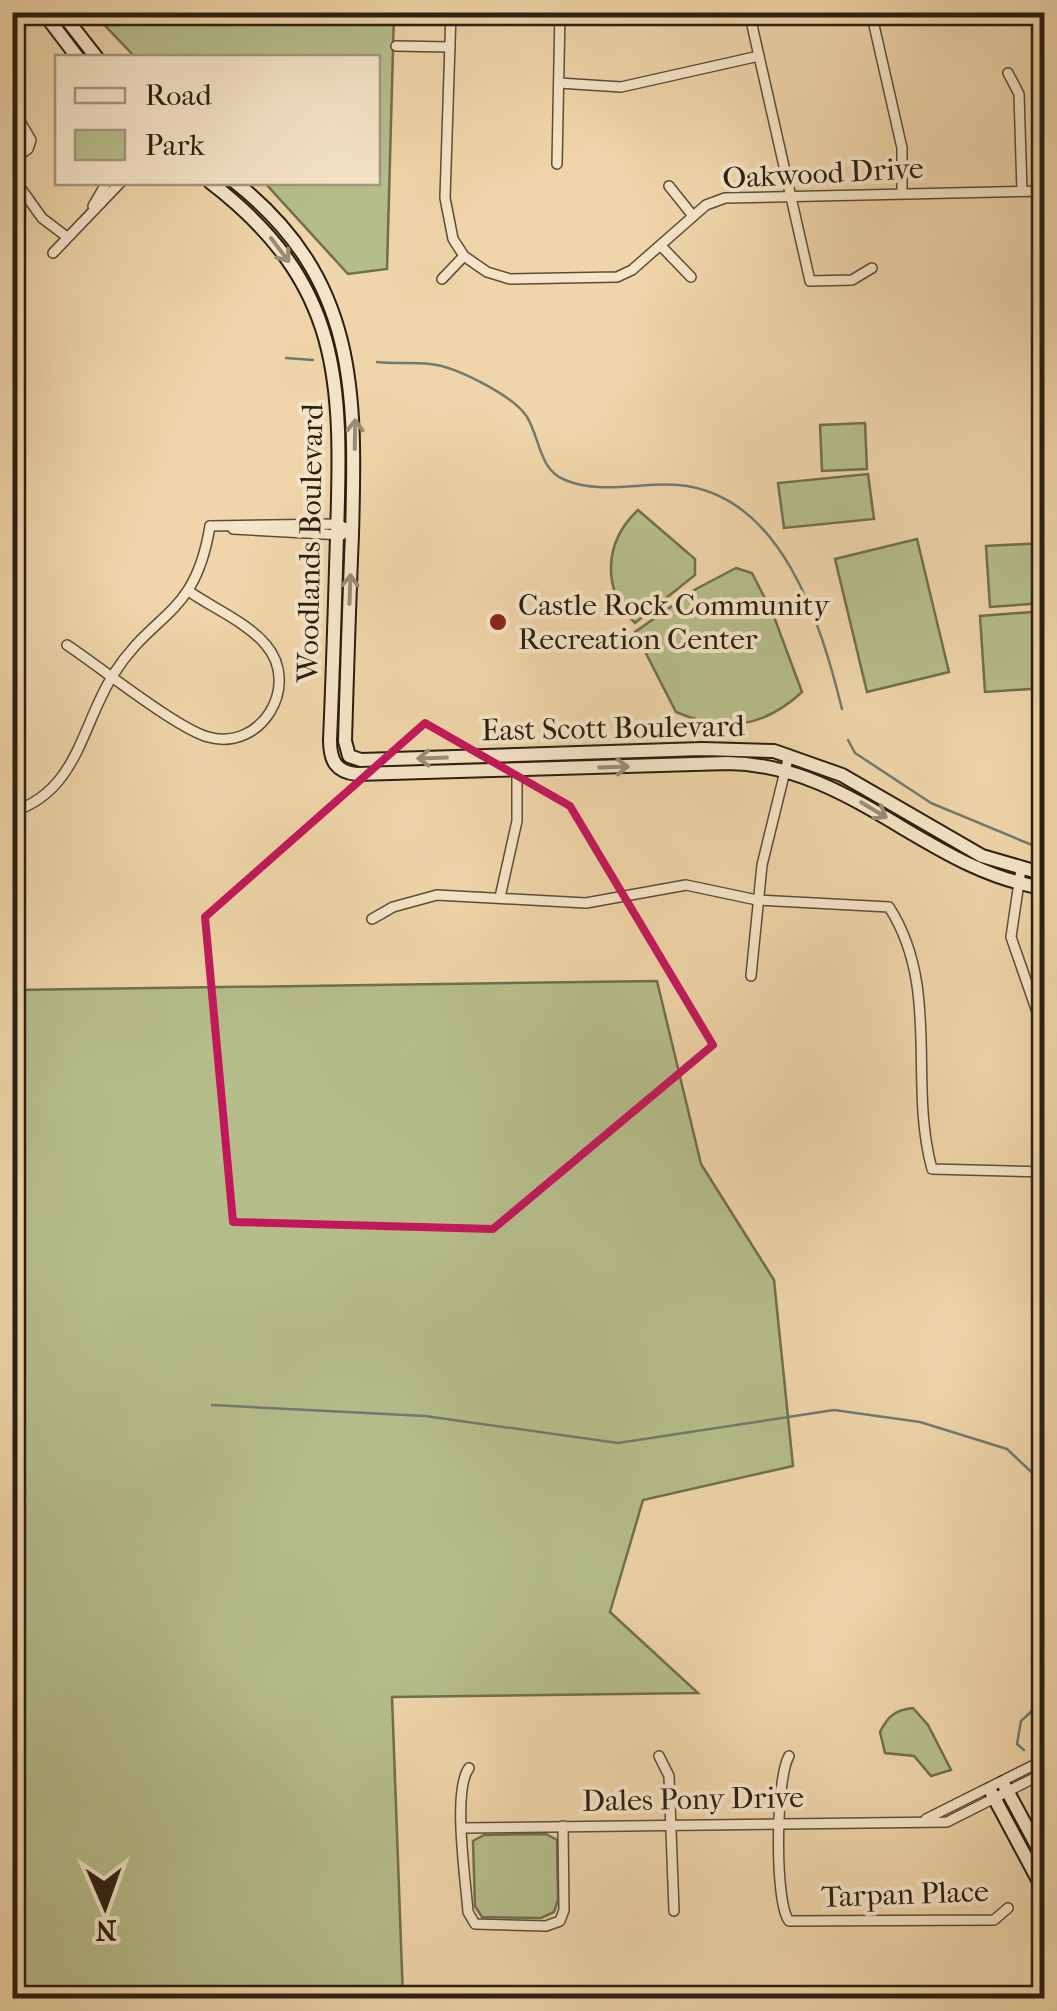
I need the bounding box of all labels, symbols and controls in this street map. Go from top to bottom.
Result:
legend [55,55,380,185]
text: Road [145,78,212,113]
text: Park [145,128,205,163]
street label: Oakwood Drive [722,151,925,196]
one-way arrow [269,236,290,263]
street label: Woodlands Boulevard [291,403,330,684]
one-way arrow [346,419,364,452]
one-way arrow [341,574,360,606]
place label: Castle Rock Community Recreation Center [518,588,830,657]
marker: Castle Rock Community Recreation Center [487,611,509,633]
street label: East Scott Boulevard [481,709,746,748]
one-way arrow [417,749,449,768]
one-way arrow [598,757,630,776]
one-way arrow [859,800,888,820]
street label: Dales Pony Drive [582,1780,804,1819]
north arrow [55,1856,155,1956]
street label: Tarpan Place [821,1874,989,1915]
text: N [94,1914,117,1947]

